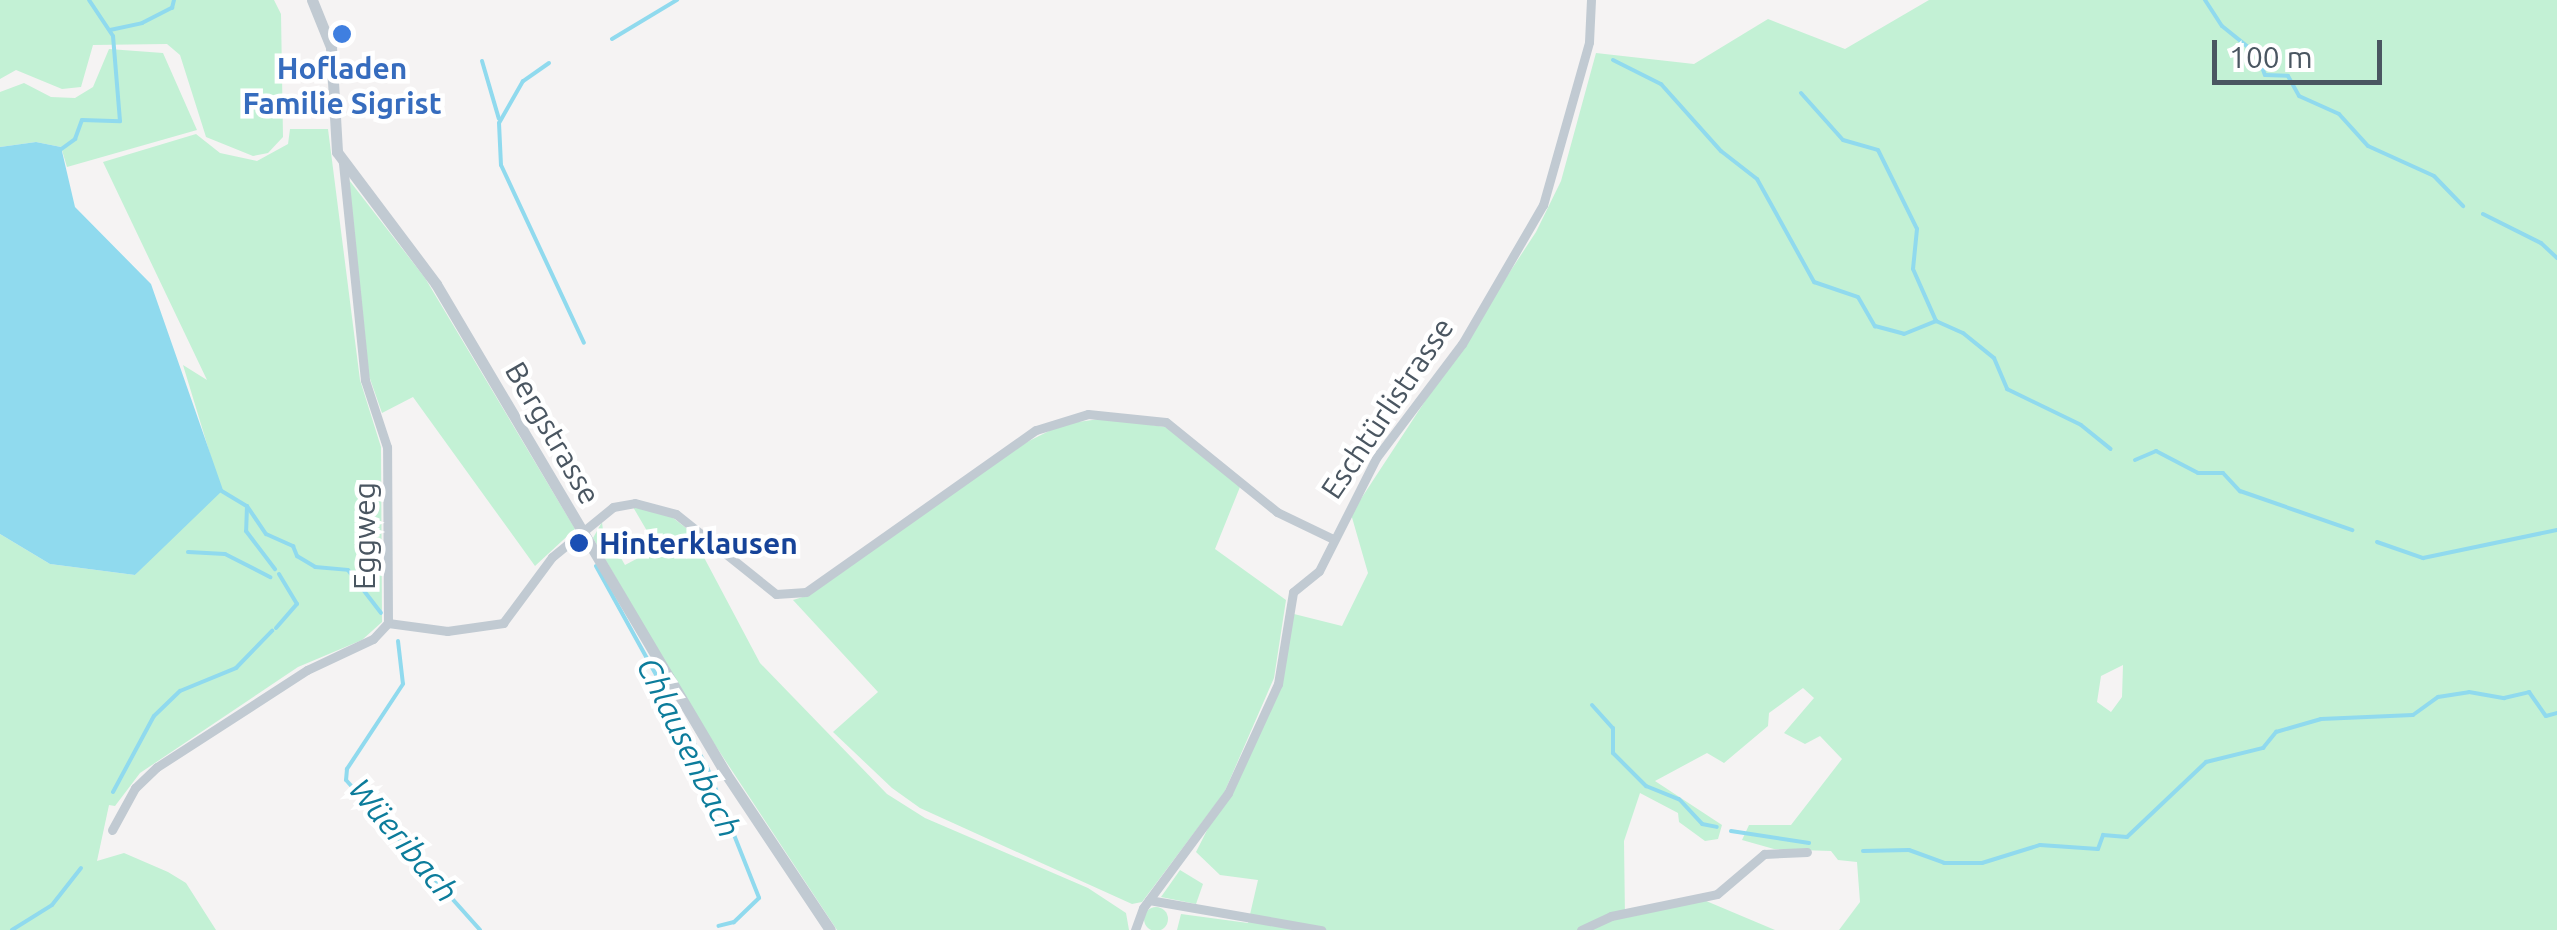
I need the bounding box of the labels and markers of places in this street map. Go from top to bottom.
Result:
marker: Hofladen Familie Sigrist [331,23,353,45]
place label: Hofladen Familie Sigrist [242,50,442,120]
place label: Hinterklausen [599,525,798,561]
marker: Hinterklausen [568,532,590,554]

